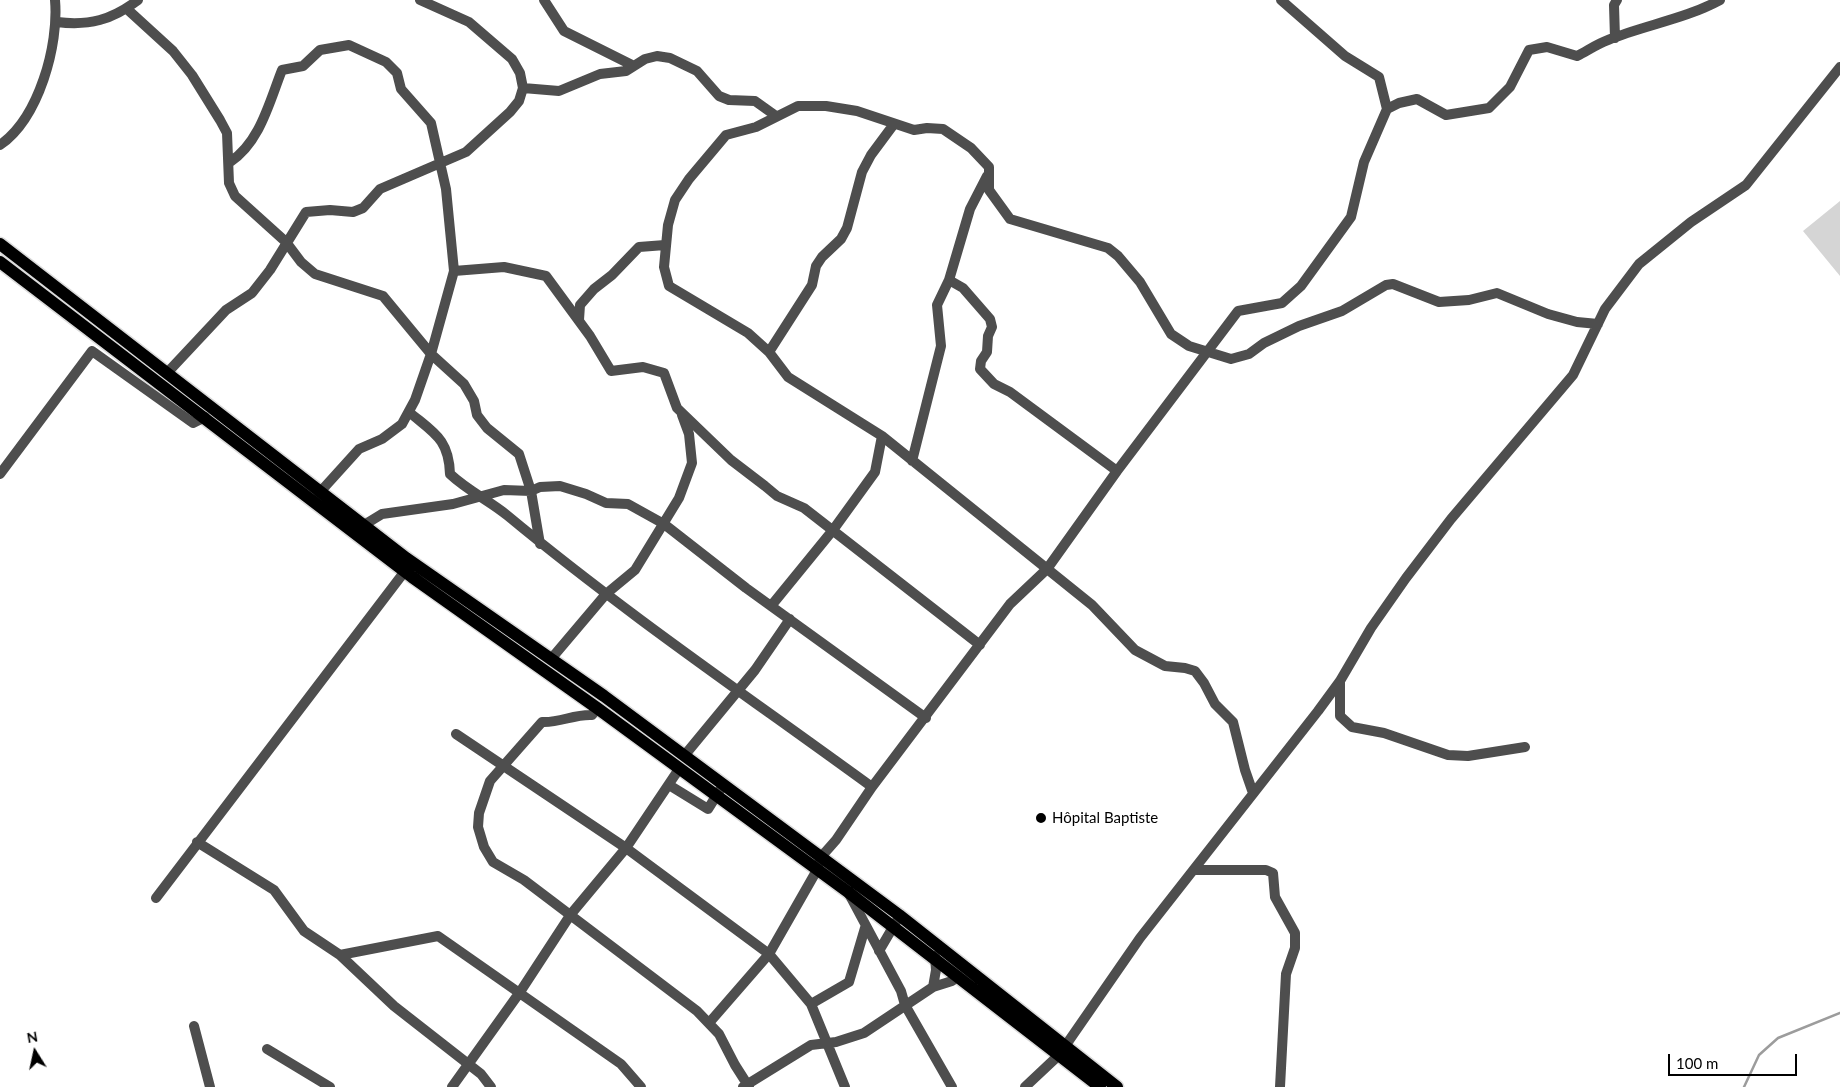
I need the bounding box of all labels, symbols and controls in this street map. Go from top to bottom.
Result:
place label: Hôpital Baptiste [1052,809,1158,827]
marker: Hôpital Baptiste [1034,811,1048,825]
north arrow [10,1027,60,1077]
text: N [26,1027,39,1046]
scale bar [1670,1044,1799,1076]
text: 100 m [1676,1054,1718,1072]

